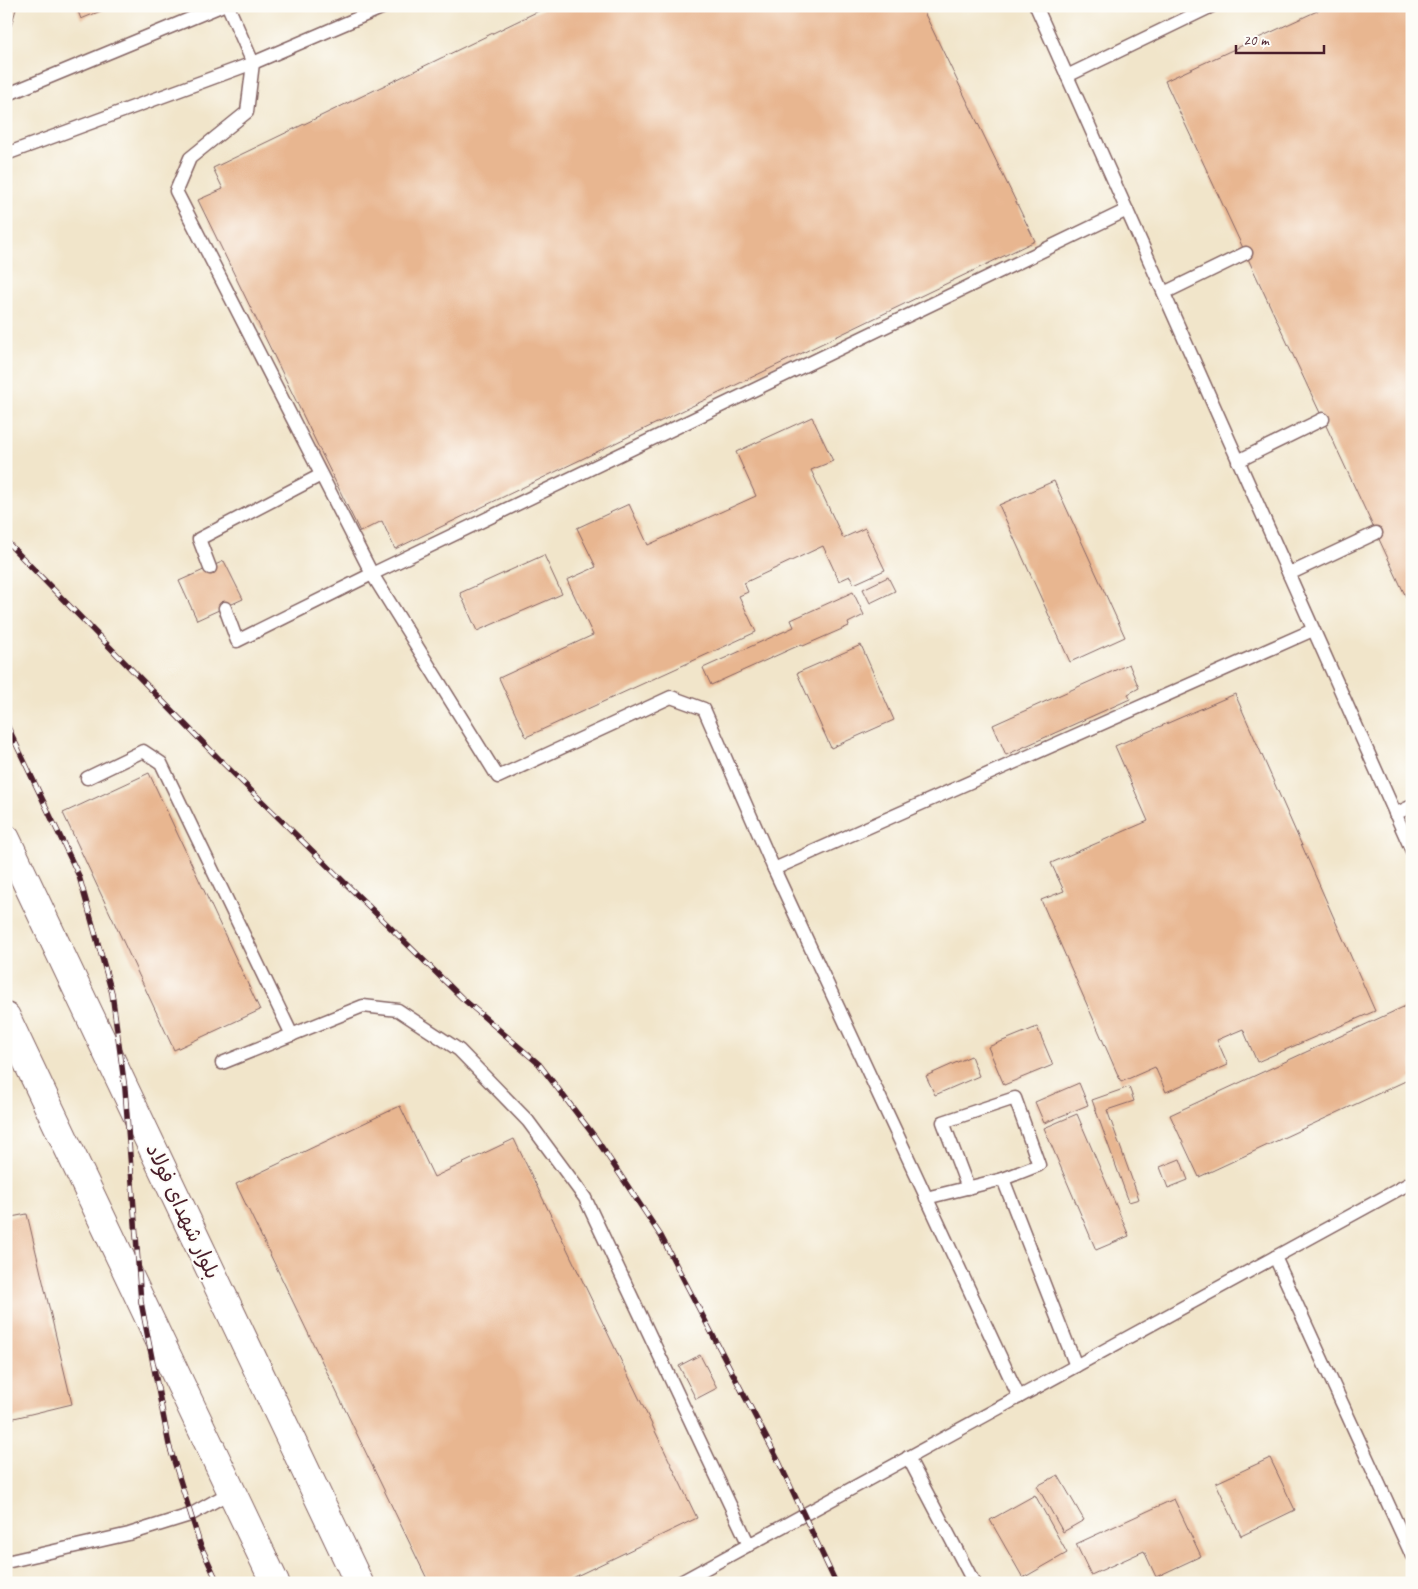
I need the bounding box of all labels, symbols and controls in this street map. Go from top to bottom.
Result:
scale bar [1236,22,1323,54]
text: 20 m [1243,31,1270,50]
street label: بلوار شهدای فولاد [140,1139,226,1283]

